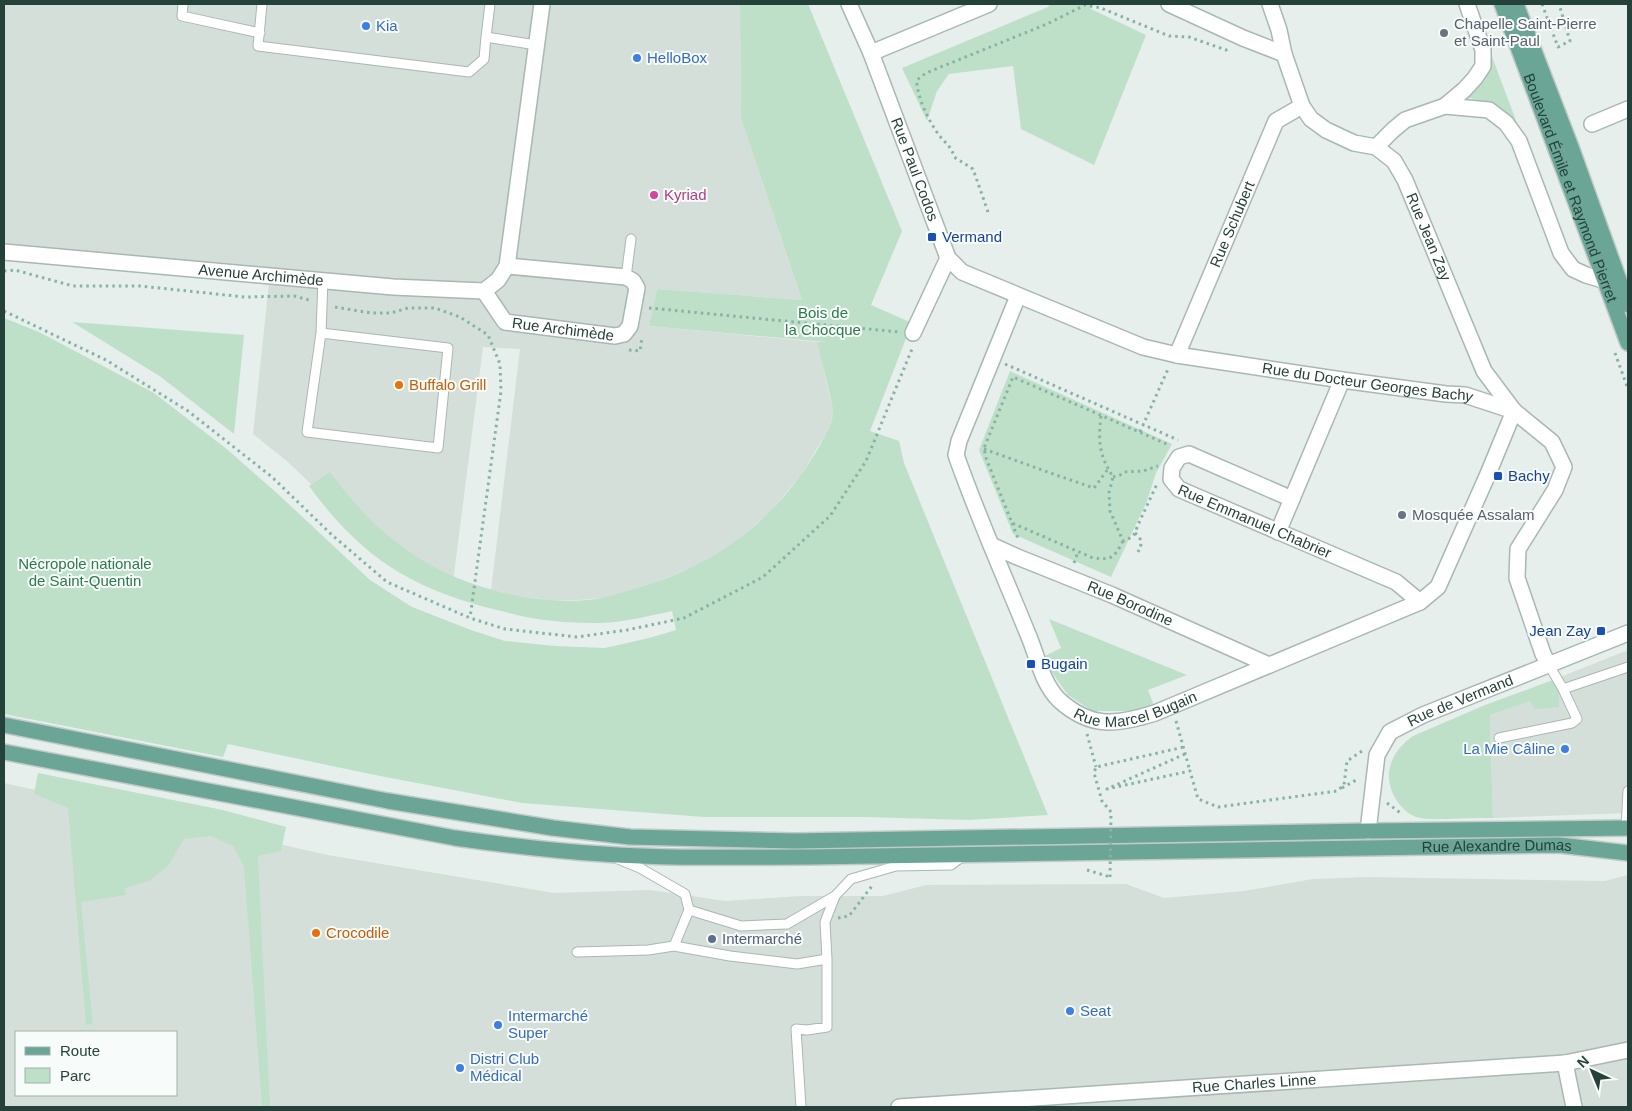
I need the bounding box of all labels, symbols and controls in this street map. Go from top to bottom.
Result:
place label: Chapelle Saint-Pierre et Saint-Paul [1454,15,1597,49]
place label: Kia [376,17,398,34]
marker: Kia [360,20,372,32]
marker: Chapelle Saint-Pierre et Saint-Paul [1438,27,1450,39]
place label: HelloBox [647,49,708,66]
marker: HelloBox [631,52,643,64]
street label: Boulevard Émile et Raymond Pierret [1520,71,1621,305]
street label: Rue Paul Codos [888,115,942,223]
street label: Rue Schubert [1206,178,1258,270]
place label: Kyriad [664,186,707,203]
marker: Kyriad [648,189,660,201]
street label: Rue Jean Zay [1403,190,1455,284]
place label: Vermand [942,228,1002,245]
marker: Vermand [926,231,938,243]
street label: Avenue Archimède [198,261,324,289]
park label: Bois de la Chocque [785,304,861,338]
street label: Rue Archimède [511,314,615,344]
street label: Rue du Docteur Georges Bachy [1261,359,1476,405]
place label: Buffalo Grill [409,376,486,393]
marker: Buffalo Grill [393,379,405,391]
place label: Bachy [1508,467,1550,484]
marker: Bachy [1492,470,1504,482]
street label: Rue Emmanuel Chabrier [1176,481,1334,561]
place label: Mosquée Assalam [1412,506,1535,523]
marker: Mosquée Assalam [1396,509,1408,521]
park label: Nécropole nationale de Saint-Quentin [18,555,152,589]
street label: Rue Borodine [1085,577,1176,629]
place label: Jean Zay [1529,622,1591,639]
marker: Jean Zay [1595,625,1607,637]
place label: Bugain [1041,655,1088,672]
marker: Bugain [1025,658,1037,670]
street label: Rue de Vermand [1404,671,1515,730]
street label: Rue Marcel Bugain [1071,687,1199,730]
place label: La Mie Câline [1463,740,1555,757]
marker: La Mie Câline [1559,743,1571,755]
street label: Rue Alexandre Dumas [1422,836,1573,855]
place label: Crocodile [326,924,389,941]
marker: Crocodile [310,927,322,939]
place label: Intermarché [722,930,802,947]
marker: Intermarché [706,933,718,945]
place label: Seat [1080,1002,1112,1019]
marker: Seat [1064,1005,1076,1017]
place label: Intermarché Super [508,1007,588,1041]
marker: Intermarché Super [492,1019,504,1031]
legend [15,1031,178,1096]
text: Route [60,1042,100,1059]
north arrow [1567,1046,1617,1096]
place label: Distri Club Médical [470,1050,539,1084]
text: N [1574,1052,1592,1071]
marker: Distri Club Médical [454,1062,466,1074]
text: Parc [60,1067,91,1084]
street label: Rue Charles Linne [1192,1070,1317,1096]

